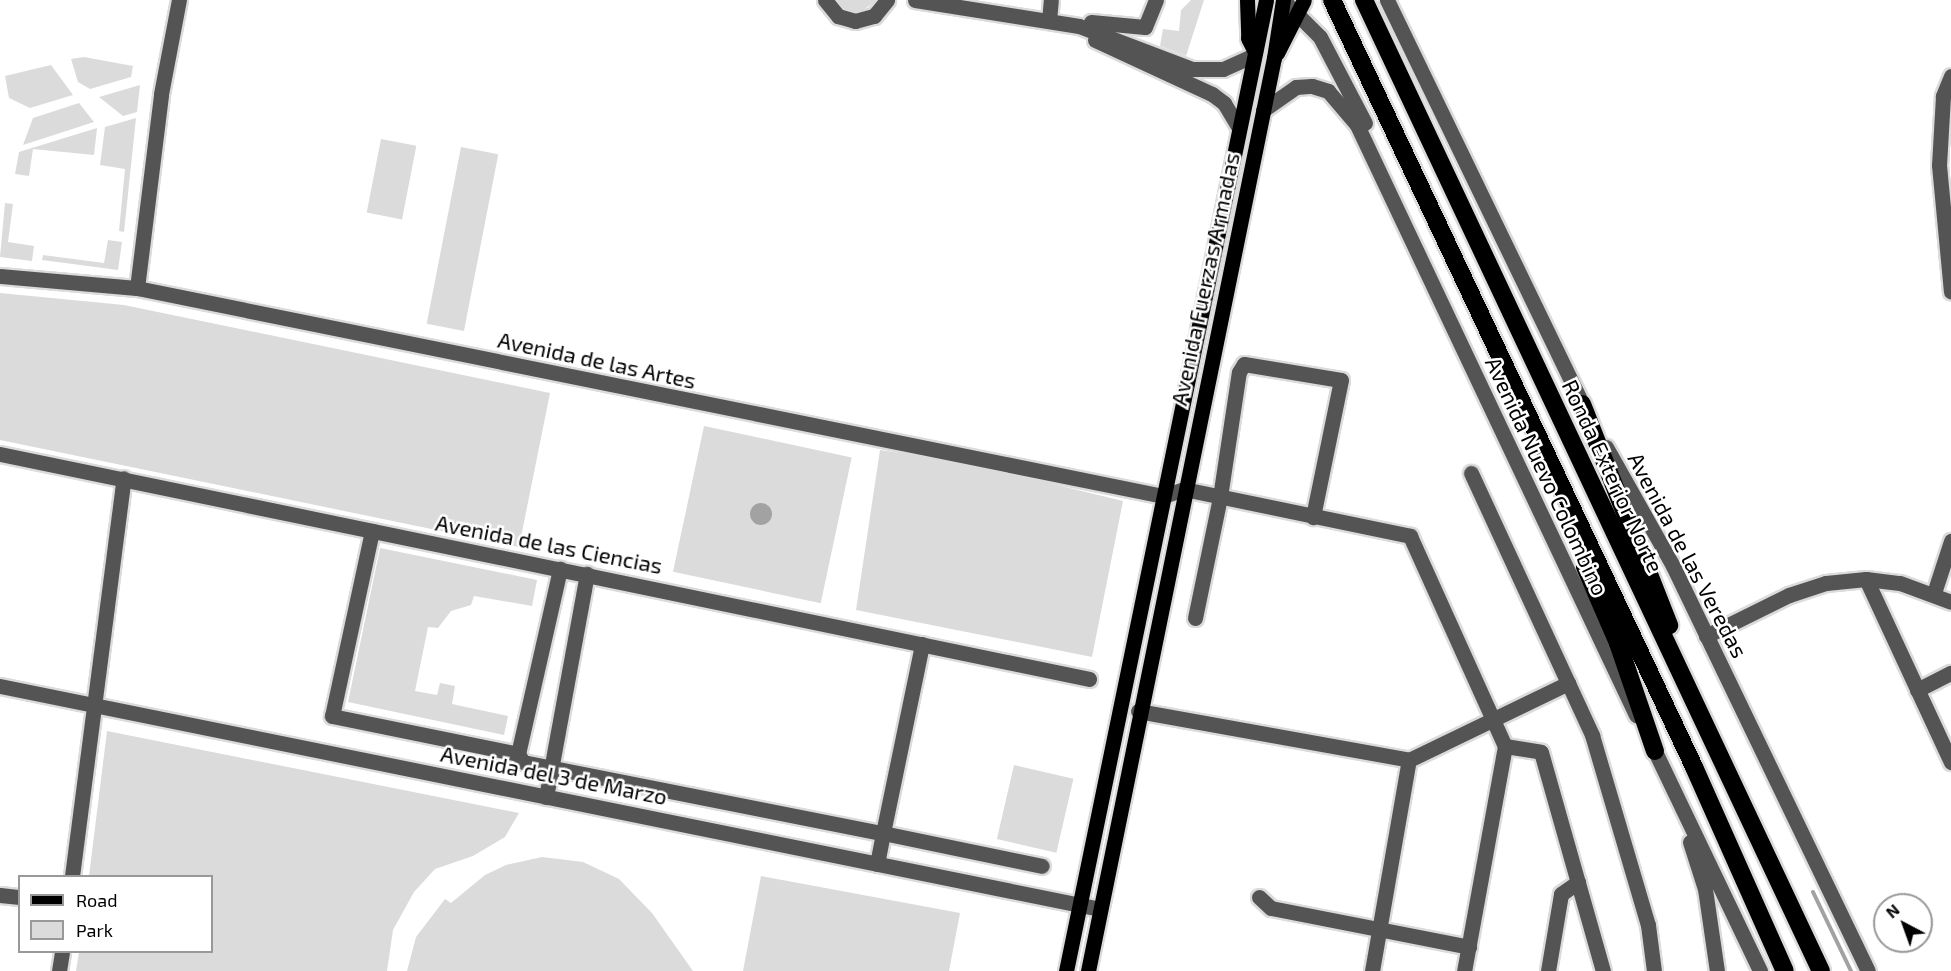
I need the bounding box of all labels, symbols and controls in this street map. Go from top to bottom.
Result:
street label: Avenida Fuerzas Armadas [1165,150,1245,408]
street label: Avenida de las Artes [495,326,699,394]
street label: Avenida Nuevo Colombino [1480,353,1614,599]
street label: Ronda Exterior Norte [1557,375,1669,577]
street label: Avenida de las Veredas [1623,448,1753,662]
street label: Avenida de las Ciencias [433,509,665,579]
street label: Avenida del 3 de Marzo [438,740,670,810]
legend [18,875,213,953]
text: Road [76,889,117,911]
north arrow [1873,893,1933,953]
text: N [1882,900,1903,922]
text: Park [76,919,113,941]

